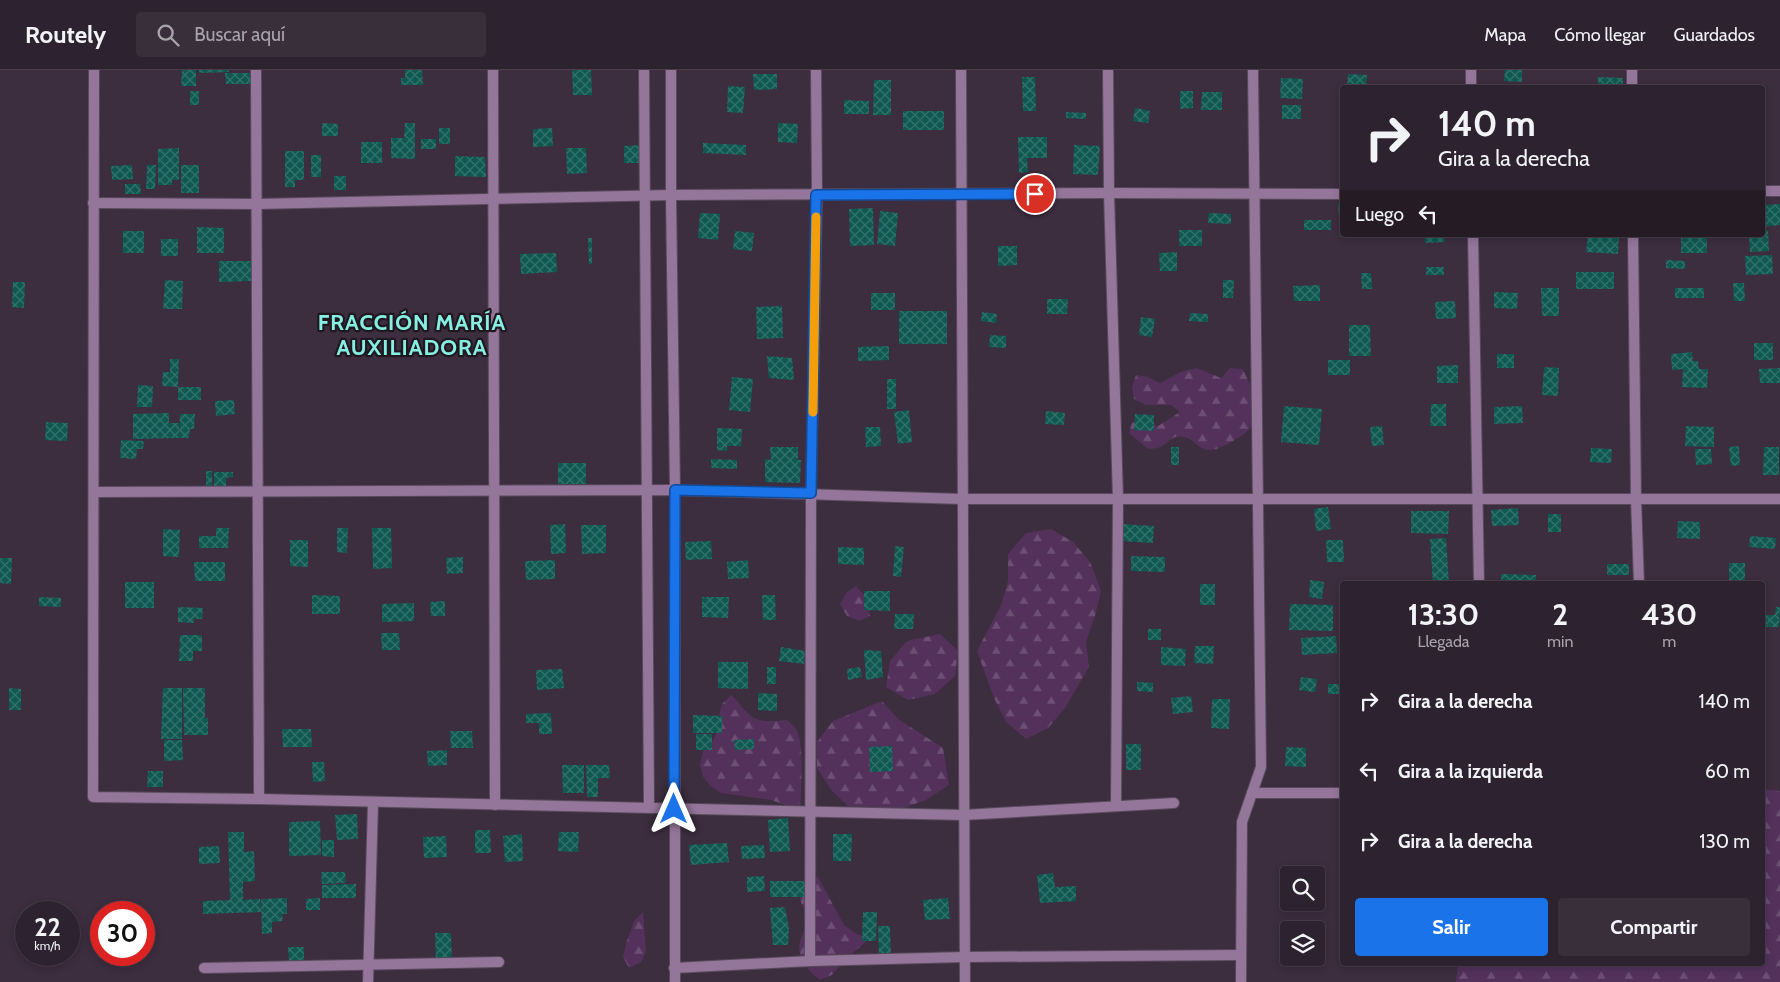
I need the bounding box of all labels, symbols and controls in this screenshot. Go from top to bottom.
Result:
search box [136,12,486,57]
text: Routely [25,20,106,49]
icon: search [154,21,182,49]
text: Buscar aquí [194,23,285,46]
text: Mapa [1484,24,1526,46]
text: Cómo llegar [1554,24,1646,46]
text: Guardados [1674,24,1755,46]
text: 140 m [1438,102,1536,145]
icon: right [1355,105,1420,170]
text: Gira a la derecha [1438,145,1590,172]
pin [1014,173,1056,215]
icon: arrive [1021,180,1049,208]
icon: left [1414,200,1442,228]
text: Luego [1355,203,1404,226]
district label: FRACCIÓN MARÍA AUXILIADORA [318,309,506,361]
text: 13:30 [1408,596,1479,633]
text: 2 [1552,596,1568,633]
text: 430 [1641,596,1697,633]
text: Llegada [1417,632,1470,651]
text: min [1547,632,1573,651]
text: m [1662,632,1676,651]
icon: right [1355,687,1383,715]
text: Gira a la derecha [1398,690,1533,713]
text: 140 m [1699,690,1750,713]
icon: left [1355,757,1383,785]
text: Gira a la izquierda [1398,760,1543,783]
text: 60 m [1705,760,1750,783]
position arrow [647,782,699,834]
icon: right [1355,827,1383,855]
text: Gira a la derecha [1398,830,1533,853]
text: 130 m [1699,830,1750,853]
map controls [1280,866,1325,966]
button: search [1280,866,1325,911]
button: Salir [1355,898,1548,956]
button: Compartir [1558,898,1750,956]
speed limit sign: 30 [90,901,155,966]
text: 22 [34,912,61,942]
button: layers [1280,921,1325,966]
text: km/h [34,938,61,953]

